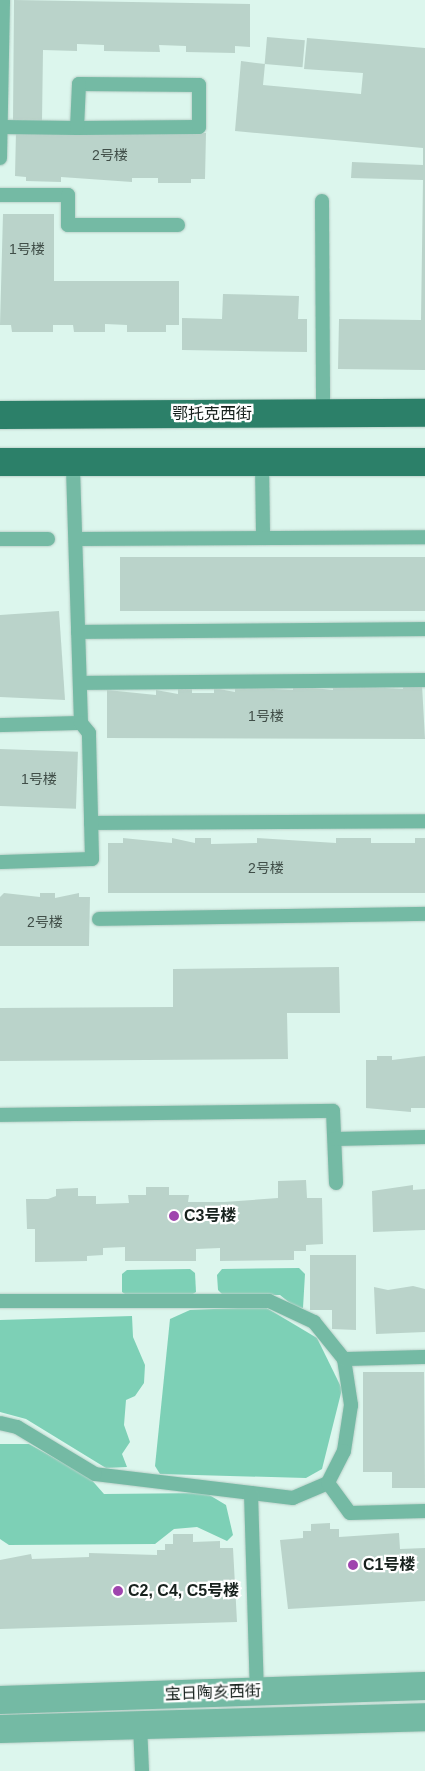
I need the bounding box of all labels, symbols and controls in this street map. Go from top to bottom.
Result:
house number: 2号楼 [92,147,128,163]
house number: 1号楼 [9,241,45,257]
street label: 鄂托克西街 [172,404,252,424]
house number: 1号楼 [248,708,284,724]
house number: 1号楼 [21,771,57,787]
house number: 2号楼 [248,860,284,876]
house number: 2号楼 [27,914,63,930]
place label: C3号楼 [184,1206,236,1226]
marker: C3号楼 [168,1210,180,1222]
place label: C1号楼 [363,1555,415,1575]
marker: C1号楼 [347,1559,359,1571]
place label: C2, C4, C5号楼 [128,1581,239,1601]
marker: C2, C4, C5号楼 [112,1585,124,1597]
street label: 宝日陶亥西街 [165,1682,261,1704]

